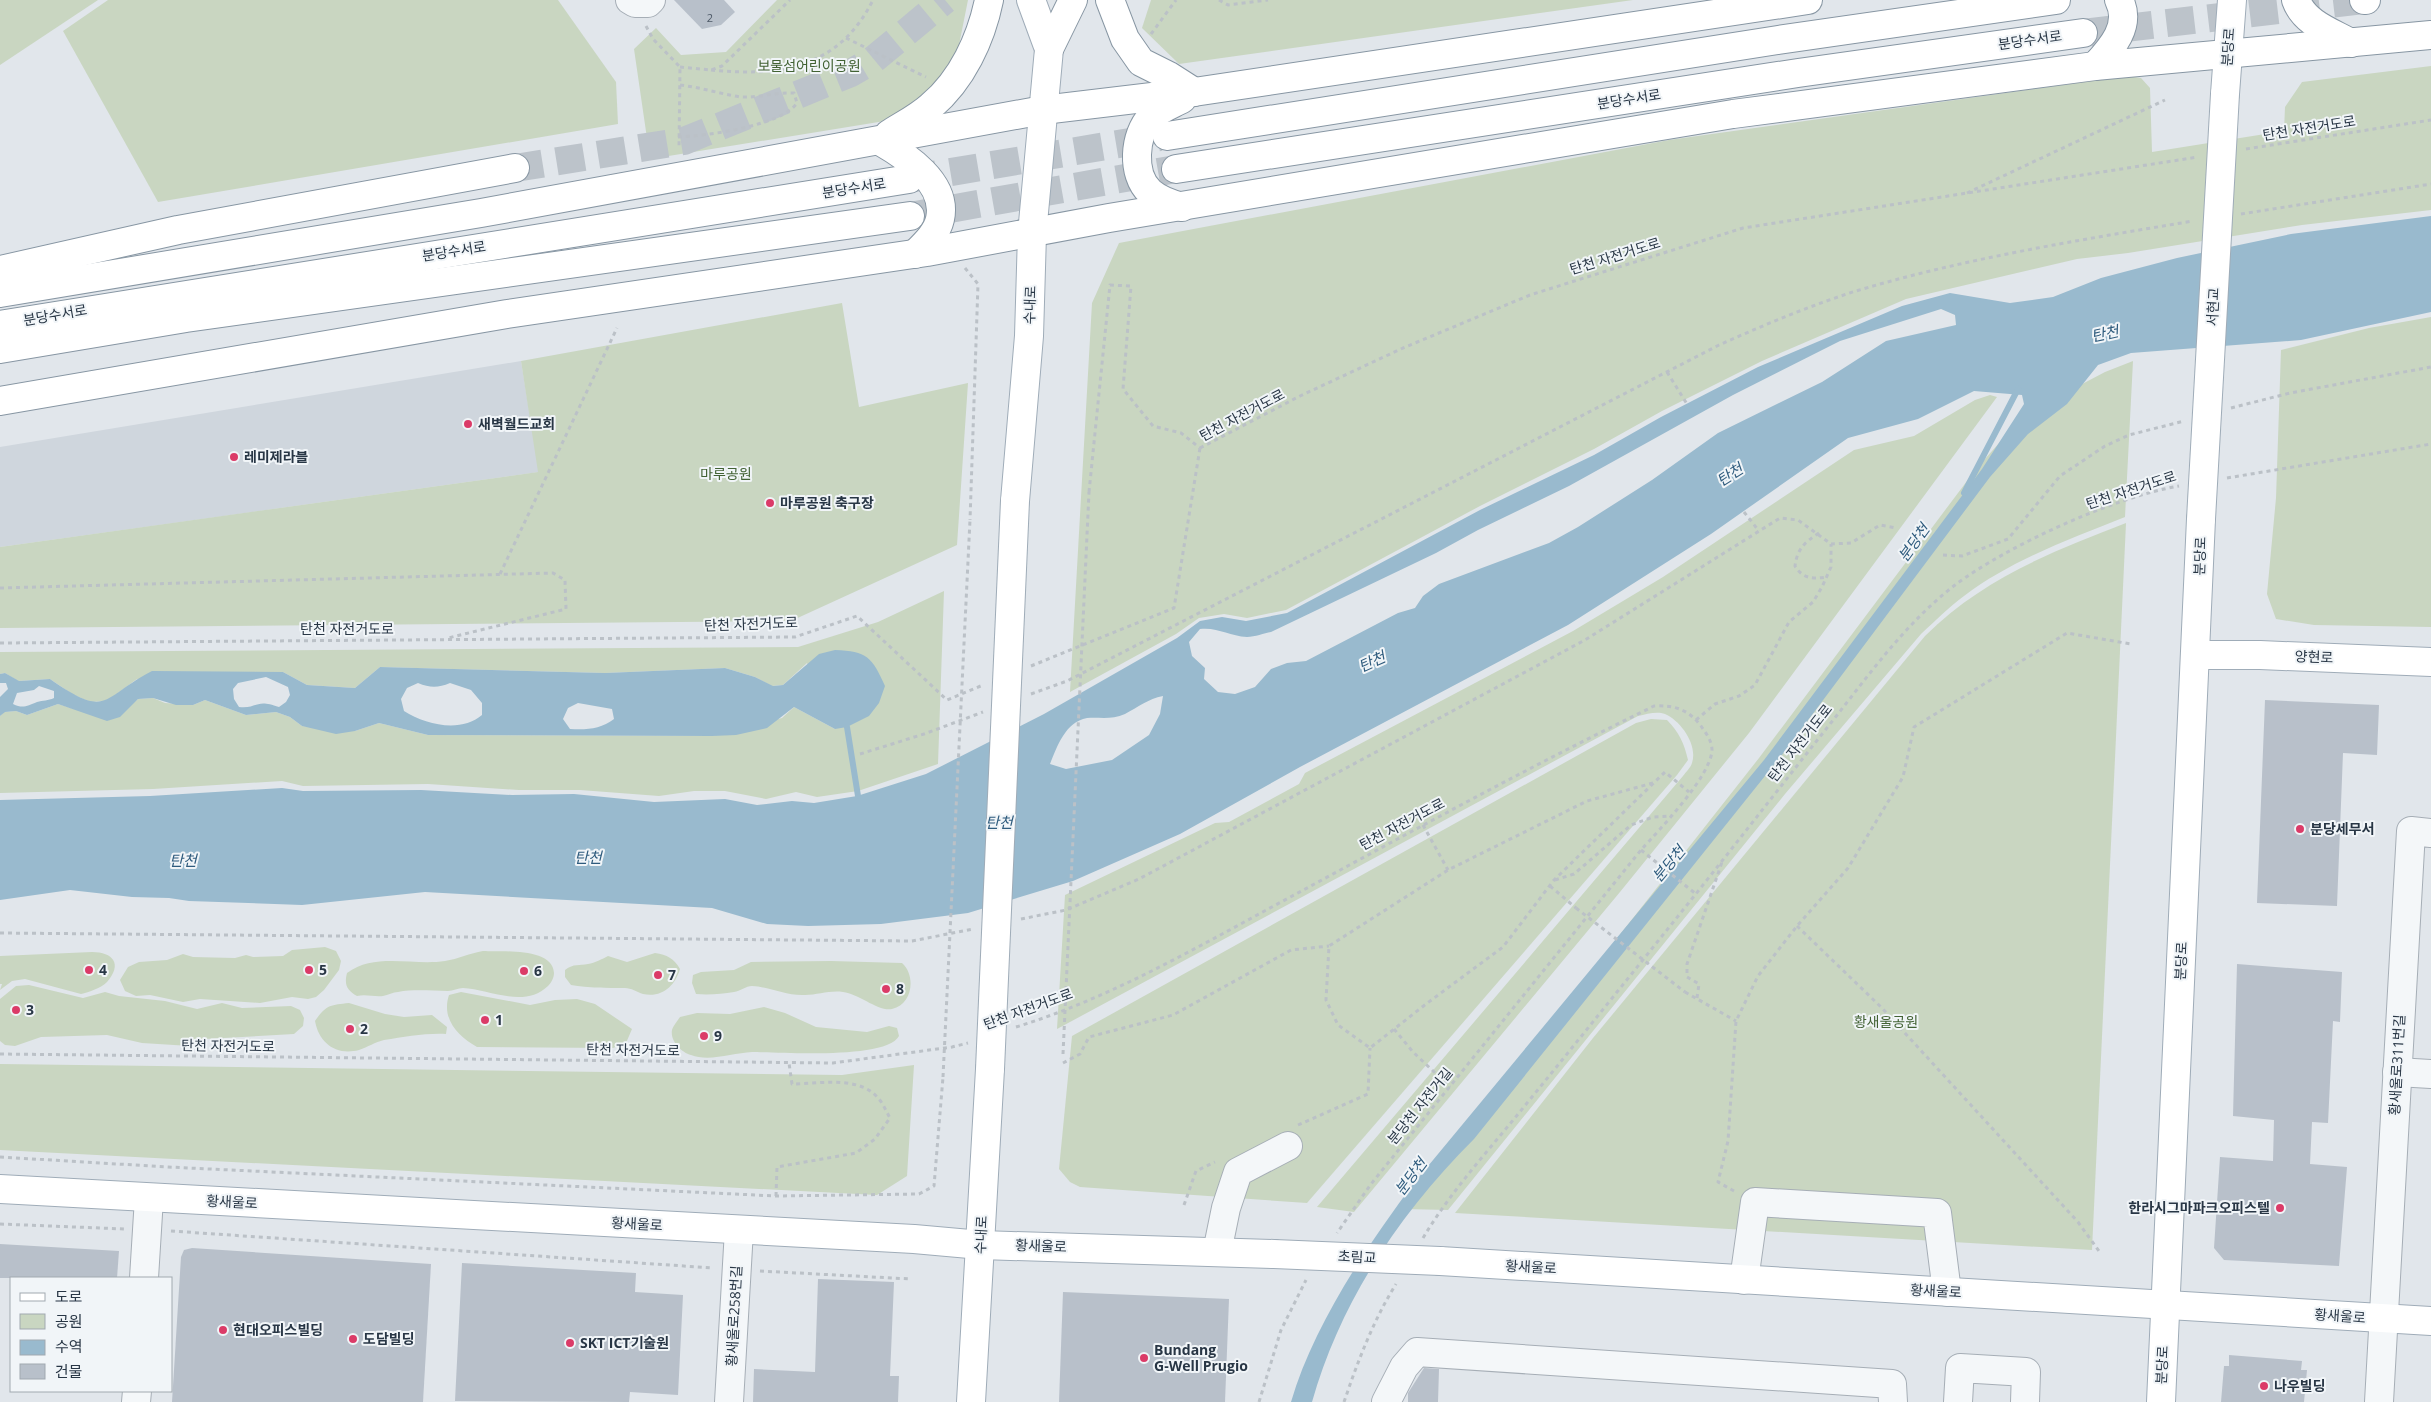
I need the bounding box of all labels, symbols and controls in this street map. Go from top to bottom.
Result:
house number: 2 [707,10,713,25]
street label: 분당수서로 [1997,26,2063,53]
street label: 분당로 [2217,27,2238,67]
park label: 보물섬어린이공원 [757,56,861,75]
street label: 분당수서로 [1596,84,1662,113]
street label: 탄천 자전거도로 [2261,111,2357,144]
street label: 분당수서로 [821,173,887,202]
street label: 탄천 자전거도로 [1567,233,1663,278]
street label: 분당수서로 [421,236,487,265]
street label: 수내로 [1019,285,1040,325]
street label: 서현교 [2202,287,2223,327]
street label: 분당수서로 [22,300,88,329]
water label: 탄천 [2089,320,2123,346]
street label: 탄천 자전거도로 [1196,384,1288,445]
place label: 새벽월드교회 [478,414,555,433]
marker: 새벽월드교회 [462,418,474,430]
place label: 레미제라블 [244,447,309,466]
marker: 레미제라블 [228,451,240,463]
water label: 탄천 [1712,457,1748,490]
park label: 마루공원 [700,464,752,483]
street label: 탄천 자전거도로 [2083,466,2178,513]
place label: 마루공원 축구장 [780,493,874,512]
marker: 마루공원 축구장 [764,497,776,509]
water label: 분당천 [1893,518,1935,565]
street label: 분당로 [2189,536,2210,576]
street label: 탄천 자전거도로 [704,612,798,635]
street label: 탄천 자전거도로 [300,619,394,638]
water label: 탄천 [1355,645,1390,676]
street label: 양현로 [2294,646,2334,667]
street label: 탄천 자전거도로 [1763,700,1836,785]
street label: 탄천 자전거도로 [1356,793,1448,854]
water label: 탄천 [985,812,1015,832]
place label: 분당세무서 [2310,819,2374,838]
marker: 분당세무서 [2294,823,2306,835]
water label: 분당천 [1647,839,1691,886]
water label: 탄천 [574,847,604,867]
water label: 탄천 [169,850,199,870]
street label: 분당로 [2170,941,2191,981]
place label: 4 [99,960,107,979]
place label: 5 [319,960,327,979]
place label: 6 [534,961,542,980]
marker: 4 [83,964,95,976]
marker: 5 [303,964,315,976]
marker: 6 [518,965,530,977]
place label: 7 [668,965,676,984]
marker: 7 [652,969,664,981]
place label: 8 [896,979,904,998]
marker: 8 [880,983,892,995]
street label: 탄천 자전거도로 [981,984,1075,1033]
place label: 3 [26,1000,34,1019]
marker: 3 [10,1004,22,1016]
place label: 1 [495,1010,503,1029]
park label: 황새울공원 [1854,1012,1918,1031]
marker: 1 [479,1014,491,1026]
street label: 황새울로311번길 [2384,1014,2409,1116]
place label: 2 [360,1019,368,1038]
marker: 2 [344,1023,356,1035]
place label: 9 [714,1026,722,1045]
marker: 9 [698,1030,710,1042]
street label: 탄천 자전거도로 [181,1035,275,1056]
street label: 탄천 자전거도로 [586,1039,680,1060]
street label: 분당천 자전거길 [1383,1063,1457,1148]
water label: 분당천 [1390,1152,1432,1199]
street label: 황새울로 [206,1191,258,1212]
place label: 한라시그마파크오피스텔 [2128,1198,2270,1217]
marker: 한라시그마파크오피스텔 [2274,1202,2286,1214]
street label: 황새울로 [611,1213,663,1234]
street label: 수내로 [970,1215,991,1255]
street label: 황새울로 [1015,1235,1067,1256]
street label: 초림교 [1337,1246,1377,1267]
street label: 황새울로 [1505,1256,1557,1277]
street label: 황새울로258번길 [721,1265,746,1367]
legend [10,1277,172,1392]
street label: 황새울로 [1910,1280,1962,1301]
text: 도로 [55,1286,83,1306]
street label: 황새울로 [2314,1304,2367,1327]
text: 공원 [55,1311,83,1331]
place label: 현대오피스빌딩 [233,1320,323,1339]
marker: 현대오피스빌딩 [217,1324,229,1336]
place label: 도담빌딩 [363,1329,415,1348]
marker: 도담빌딩 [347,1333,359,1345]
place label: SKT ICT기술원 [580,1333,669,1352]
text: 수역 [55,1336,83,1356]
marker: SKT ICT기술원 [564,1337,576,1349]
place label: Bundang G-Well Prugio [1154,1340,1248,1375]
street label: 분당로 [2151,1345,2172,1385]
marker: Bundang G-Well Prugio [1138,1352,1150,1364]
text: 건물 [55,1361,83,1381]
place label: 나우빌딩 [2274,1376,2326,1395]
marker: 나우빌딩 [2258,1380,2270,1392]

